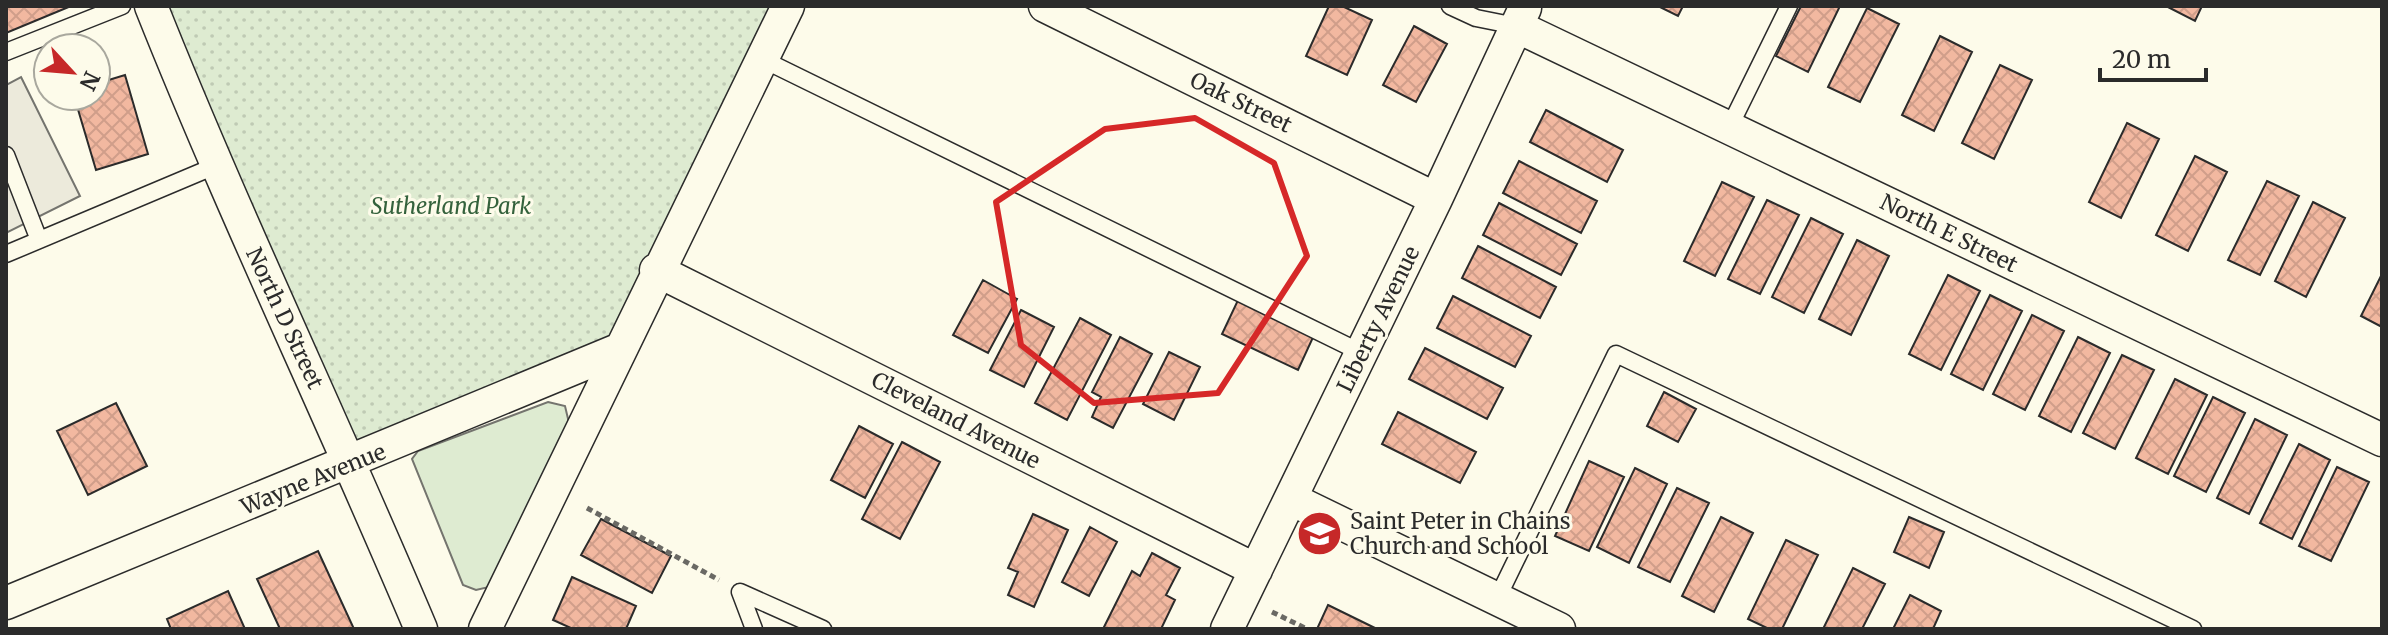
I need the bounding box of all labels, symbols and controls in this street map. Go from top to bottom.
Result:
north arrow [32,32,112,112]
scale bar [2100,32,2206,82]
text: 20 m [2112,44,2171,75]
street label: Oak Street [1186,65,1297,139]
text: N [73,67,106,95]
street label: North E Street [1876,188,2023,279]
park label: Sutherland Park [371,192,531,220]
street label: Liberty Avenue [1330,241,1426,397]
street label: North D Street [240,243,330,393]
street label: Cleveland Avenue [867,365,1045,475]
street label: Wayne Avenue [236,437,390,521]
place label: Saint Peter in Chains Church and School [1350,507,1571,560]
school or university icon: Saint Peter in Chains Church and School [1295,510,1343,558]

